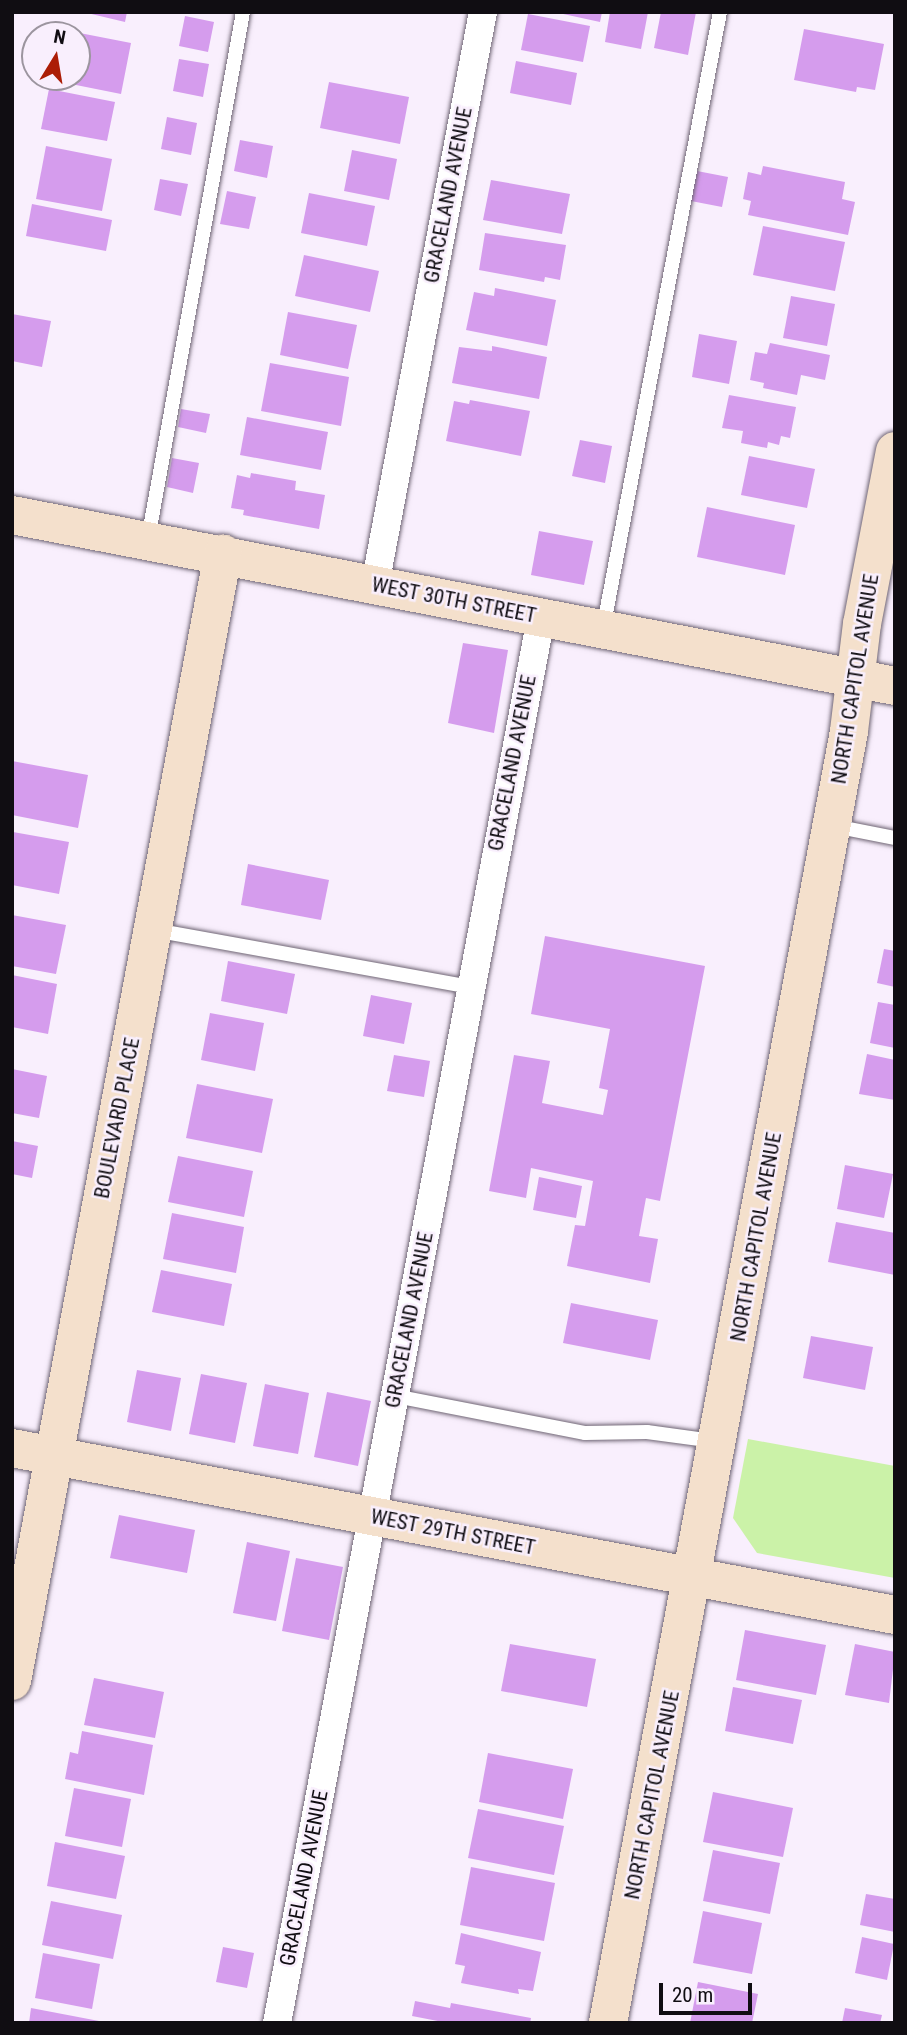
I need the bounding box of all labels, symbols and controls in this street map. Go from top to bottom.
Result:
north arrow [21,21,91,91]
text: N [52,24,68,49]
street label: GRACELAND AVENUE [419,105,477,285]
street label: WEST 30TH STREET [369,572,539,628]
street label: NORTH CAPITOL AVENUE [826,572,884,786]
street label: GRACELAND AVENUE [483,673,541,853]
street label: BOULEVARD PLACE [89,1035,145,1201]
street label: NORTH CAPITOL AVENUE [725,1130,787,1344]
street label: GRACELAND AVENUE [380,1230,438,1410]
street label: WEST 29TH STREET [368,1504,538,1560]
street label: NORTH CAPITOL AVENUE [619,1689,685,1901]
street label: GRACELAND AVENUE [275,1788,333,1968]
scale bar [662,1968,755,2012]
text: 20 m [672,1983,713,2007]

